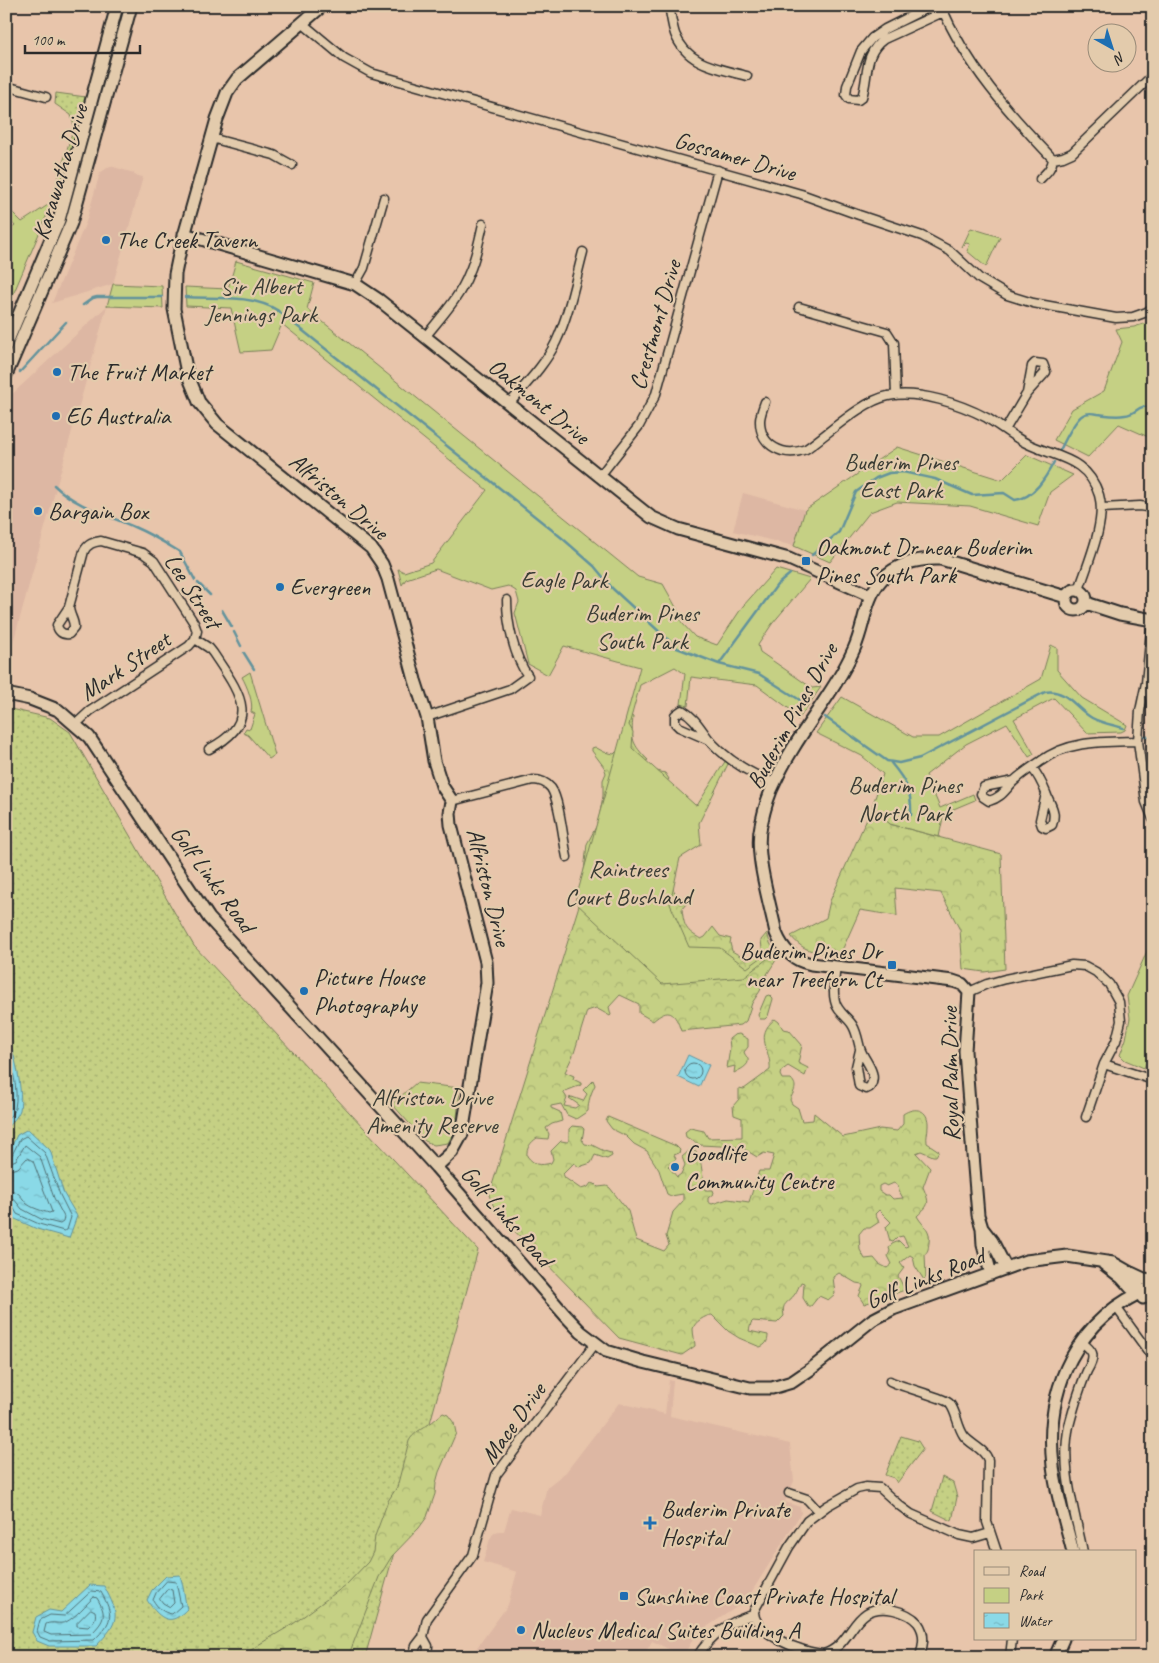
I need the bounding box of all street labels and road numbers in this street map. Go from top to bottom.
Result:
street label: Karawatha Drive [25,99,95,243]
street label: Gossamer Drive [671,124,801,188]
street label: Crestmont Drive [622,255,688,393]
street label: Oakmont Drive [482,351,597,452]
street label: Alfriston Drive [283,446,396,548]
street label: Lee Street [158,548,230,637]
street label: Mark Street [74,624,178,707]
street label: Buderim Pines Drive [740,636,845,794]
street label: Golf Links Road [164,819,264,941]
street label: Alfriston Drive [460,825,519,951]
street label: Royal Palm Drive [934,1004,966,1142]
street label: Golf Links Road [455,1159,562,1276]
street label: Golf Links Road [861,1239,992,1315]
street label: Mace Drive [474,1375,554,1469]

